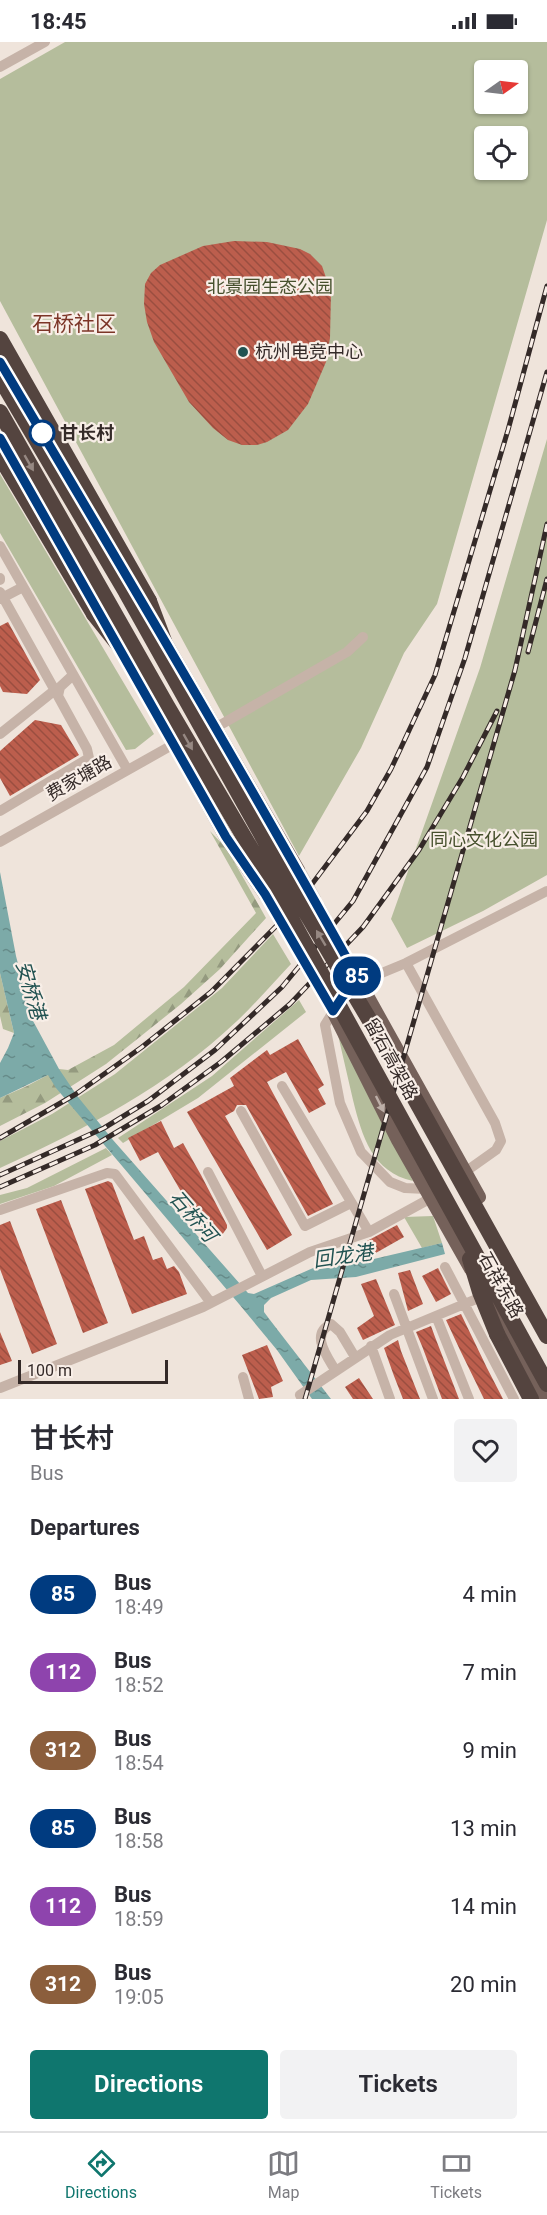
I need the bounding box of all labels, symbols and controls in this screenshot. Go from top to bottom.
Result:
text: 18:45 [30,9,87,34]
north arrow [474,60,528,114]
map controls [474,60,528,180]
button: locate [474,126,528,180]
park label: 北景园生态公园 [207,276,333,297]
district label: 石桥社区 [32,312,116,336]
place label: 杭州电竞中心 [255,341,363,362]
marker: 杭州电竞中心 [236,345,250,359]
marker: 甘长村 [29,420,55,446]
place label: 甘长村 [60,422,114,443]
one-way arrow [24,455,35,471]
one-way arrow [183,734,194,750]
street label: 费家塘路 [42,750,115,805]
park label: 同心文化公园 [430,829,538,850]
one-way arrow [316,930,327,946]
line badge: 85 [330,956,384,996]
water label: 安桥港 [11,958,52,1025]
text: 85 [345,964,369,988]
street label: 留石高架路 [360,1014,422,1103]
one-way arrow [375,1096,385,1113]
water label: 石桥河 [164,1185,224,1250]
water label: 回龙港 [312,1240,377,1272]
street label: 石祥东路 [475,1248,528,1321]
scale bar [18,1357,168,1384]
text: 100 m [27,1361,72,1380]
button: heart [454,1419,517,1482]
text: 甘长村 [30,1422,114,1455]
text: Bus [30,1461,64,1485]
text: Departures [30,1515,140,1540]
text: Bus [114,1570,152,1595]
text: 85 [51,1582,75,1606]
text: 4 min [462,1582,517,1607]
text: 18:49 [114,1595,164,1619]
text: Bus [114,1648,152,1673]
text: 112 [45,1660,81,1684]
text: 7 min [462,1660,517,1685]
text: 18:52 [114,1673,164,1697]
text: Bus [114,1726,152,1751]
text: 312 [45,1738,81,1762]
text: 9 min [462,1738,517,1763]
text: 18:54 [114,1751,164,1775]
text: Bus [114,1804,152,1829]
text: 85 [51,1816,75,1840]
text: 13 min [450,1816,517,1841]
text: 18:58 [114,1829,164,1853]
text: Bus [114,1882,152,1907]
text: 112 [45,1894,81,1918]
text: 14 min [450,1894,517,1919]
text: 18:59 [114,1907,164,1931]
text: Bus [114,1960,152,1985]
text: 312 [45,1972,81,1996]
text: 20 min [450,1972,517,1997]
text: 19:05 [114,1985,164,2009]
button: Directions [30,2050,268,2119]
button: Tickets [280,2050,517,2119]
tab: Directions [65,2147,137,2202]
tab: Map [267,2147,300,2202]
tab: Tickets [430,2147,482,2202]

